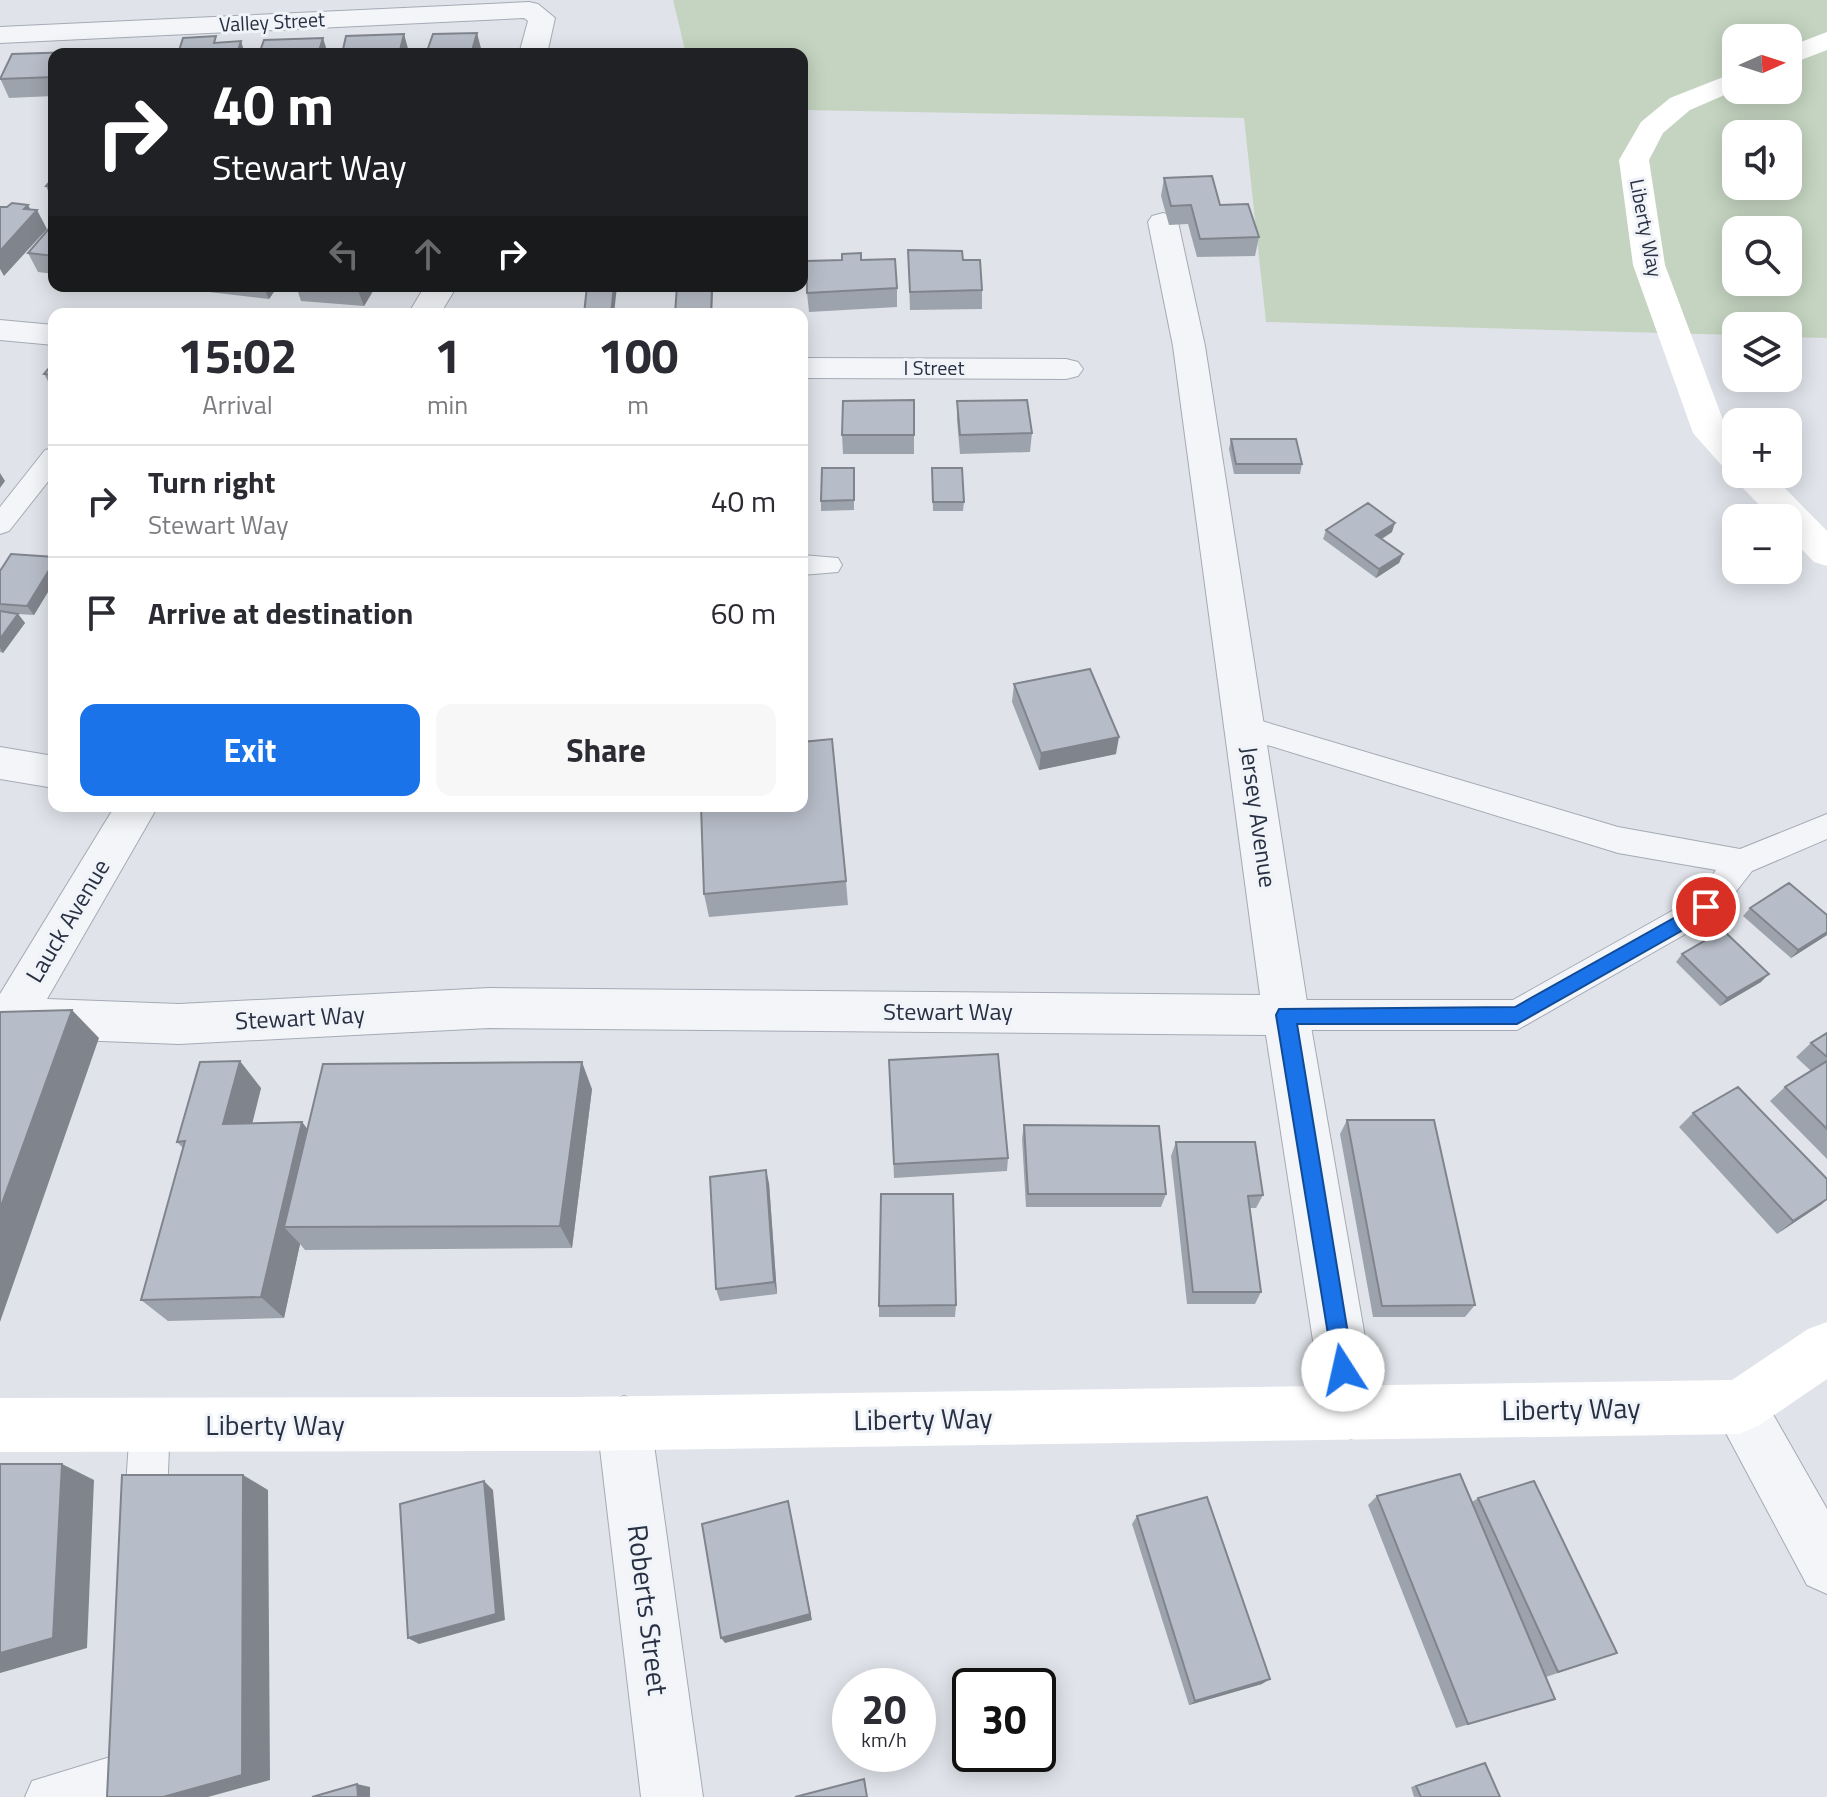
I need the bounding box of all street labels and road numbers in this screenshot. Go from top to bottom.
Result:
street label: Valley Street [218,3,326,40]
street label: Liberty Way [1622,176,1671,280]
street label: I Street [904,352,964,383]
street label: Jersey Avenue [1231,744,1287,890]
street label: Lauck Avenue [16,852,118,989]
street label: Stewart Way [883,993,1013,1029]
street label: Stewart Way [234,996,366,1038]
street label: Liberty Way [1501,1386,1641,1431]
street label: Liberty Way [853,1396,993,1441]
street label: Liberty Way [205,1403,345,1446]
street label: Roberts Street [617,1522,680,1698]

